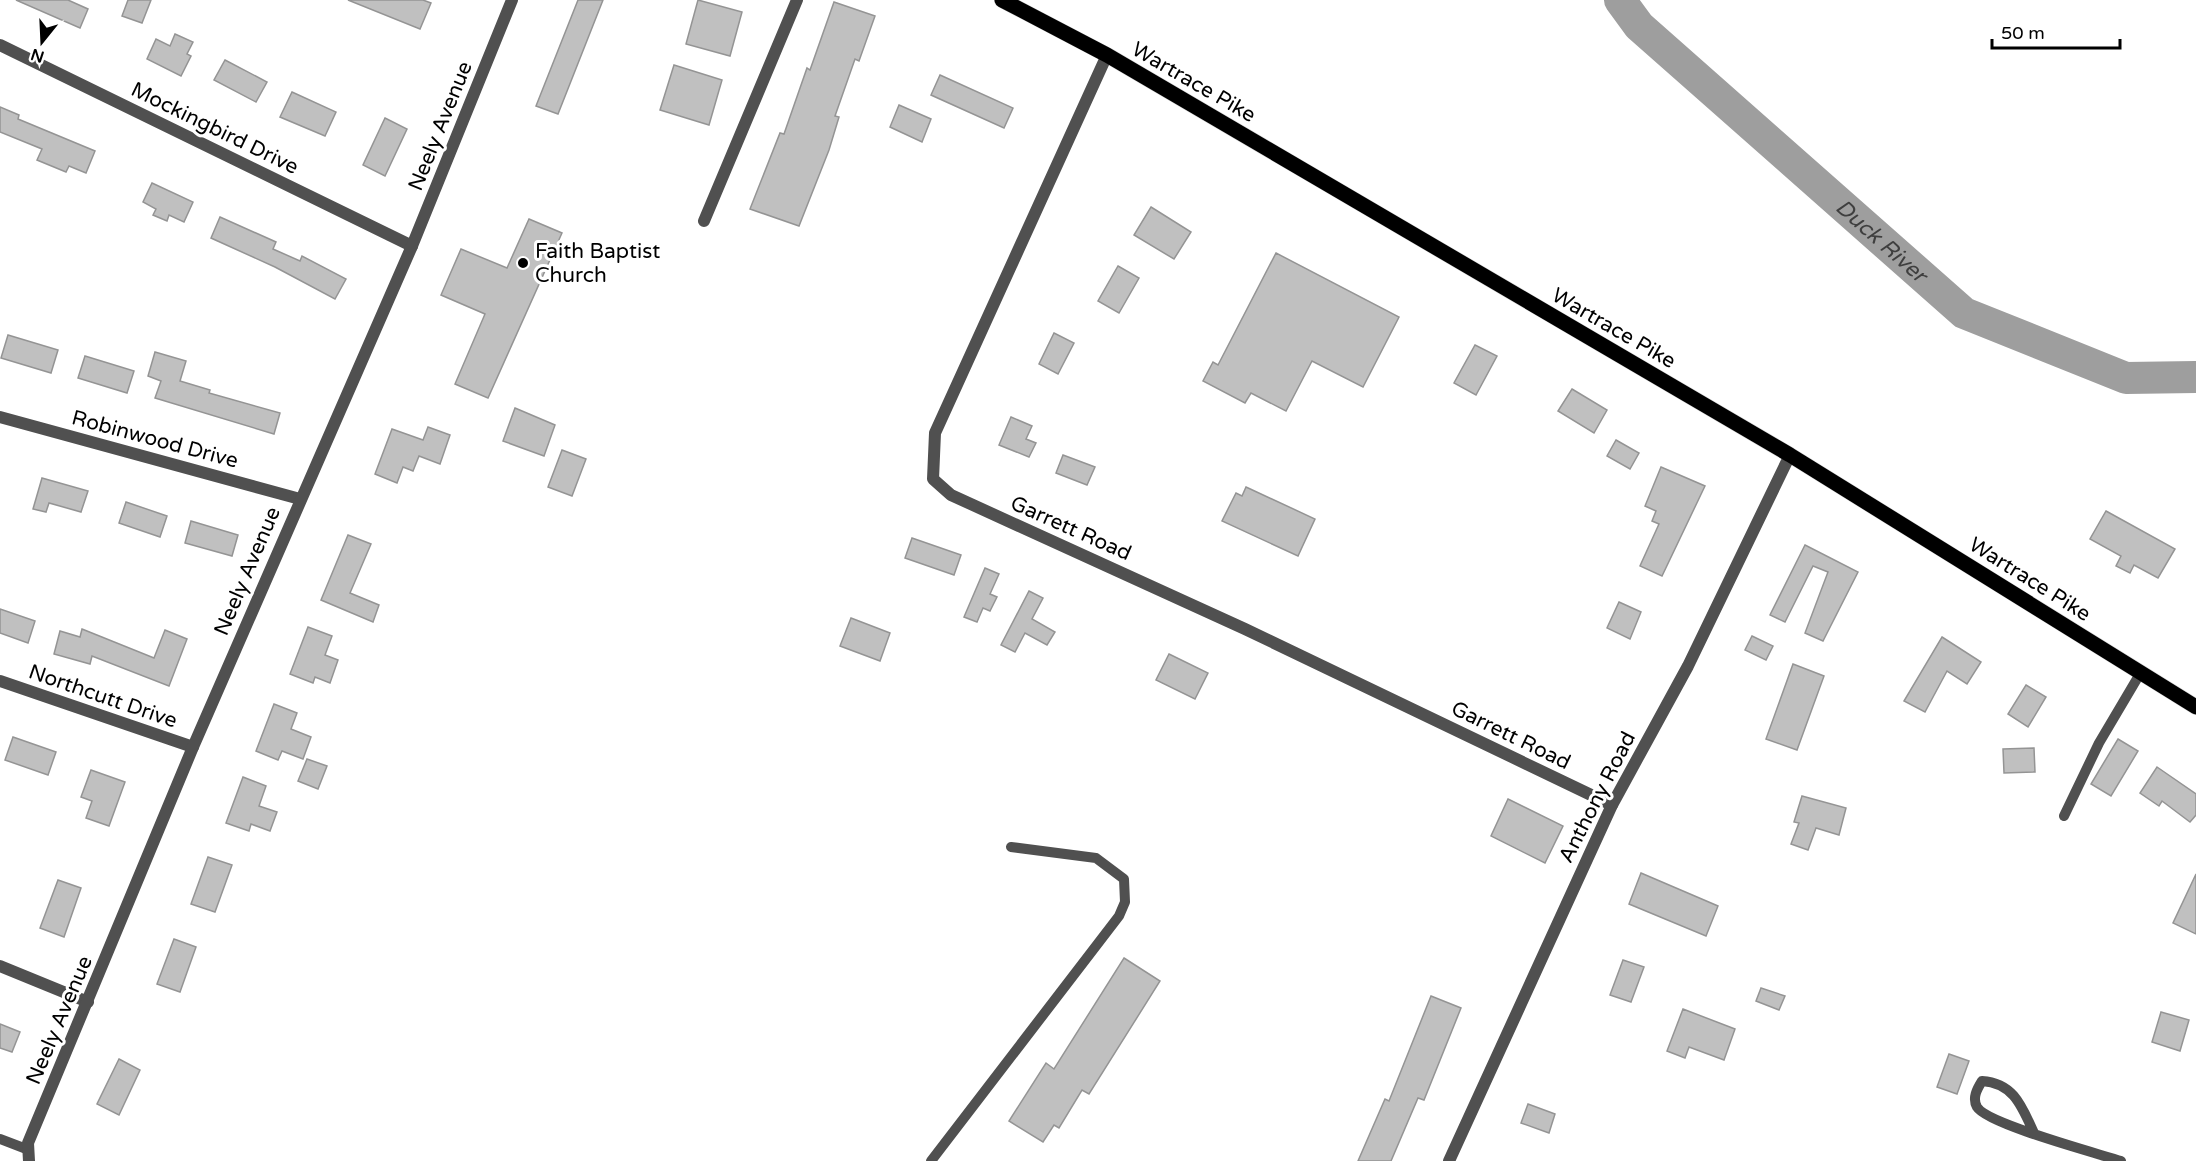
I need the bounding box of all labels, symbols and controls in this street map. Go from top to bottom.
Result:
north arrow [12,12,72,72]
scale bar [1992,12,2120,50]
text: 50 m [2001,22,2045,44]
street label: Wartrace Pike [1127,37,1260,128]
text: N [28,44,47,67]
street label: Neely Avenue [403,58,478,195]
street label: Mockingbird Drive [127,77,303,180]
water label: Duck River [1830,194,1934,290]
place label: Faith Baptist Church [535,239,660,288]
marker: Faith Baptist Church [516,256,530,270]
street label: Wartrace Pike [1547,283,1680,374]
street label: Robinwood Drive [69,405,241,474]
street label: Garrett Road [1006,491,1135,566]
street label: Neely Avenue [209,503,286,639]
street label: Wartrace Pike [1964,532,2095,627]
street label: Northcutt Drive [25,659,180,734]
street label: Garrett Road [1447,696,1575,775]
street label: Anthony Road [1554,728,1641,867]
street label: Neely Avenue [21,952,98,1088]

